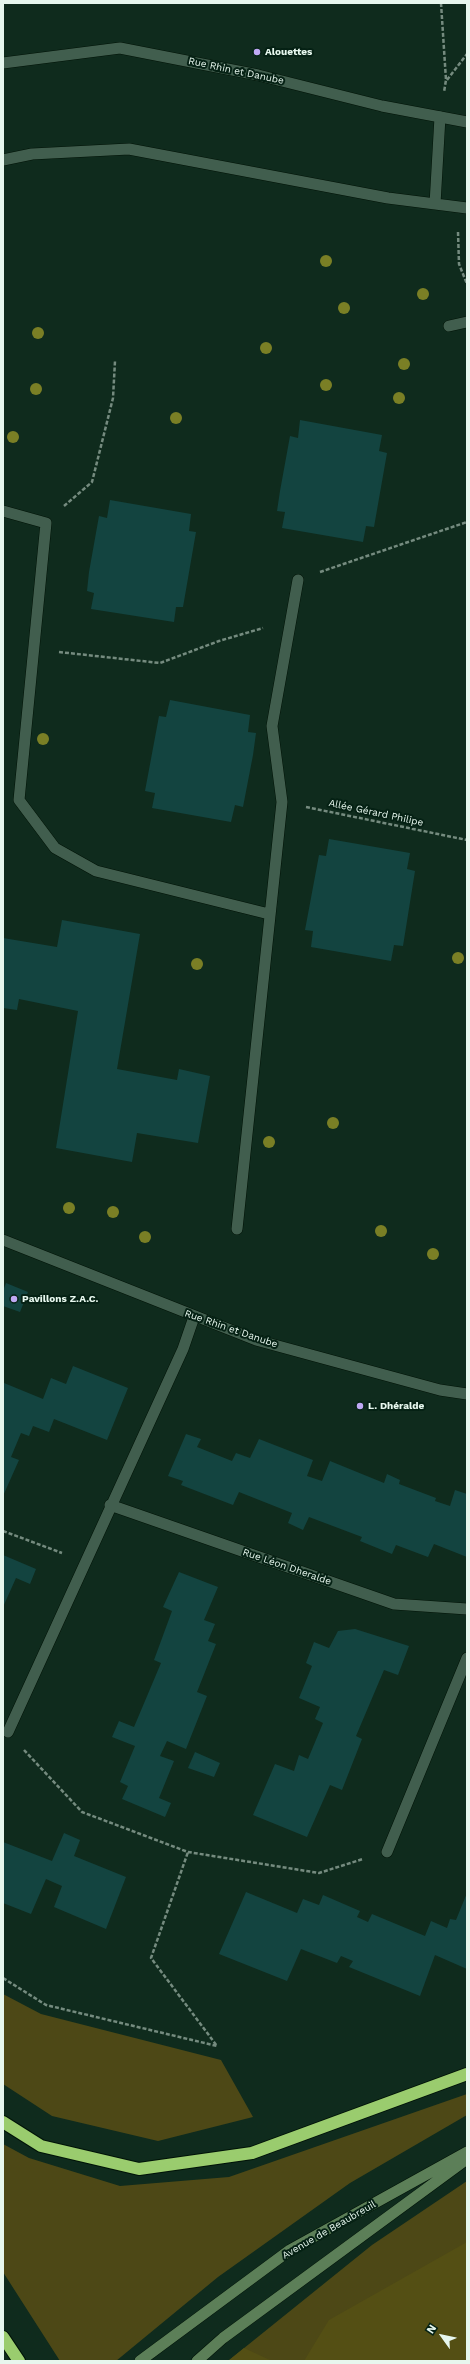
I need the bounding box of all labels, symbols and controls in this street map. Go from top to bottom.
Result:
place label: Alouettes [265,46,312,58]
marker: Alouettes [252,47,262,57]
street label: Rue Rhin et Danube [187,55,285,87]
street label: Allée Gérard Philipe [328,797,424,829]
place label: Pavillons Z.A.C. [22,1293,98,1305]
marker: Pavillons Z.A.C. [9,1294,19,1304]
street label: Rue Rhin et Danube [183,1307,279,1351]
place label: L. Dhéralde [368,1400,424,1412]
marker: L. Dhéralde [355,1401,365,1411]
street label: Rue Léon Dheralde [241,1546,333,1588]
street label: Avenue de Beaubreuil [280,2198,378,2262]
north arrow [422,2316,462,2356]
text: N [424,2322,439,2336]

